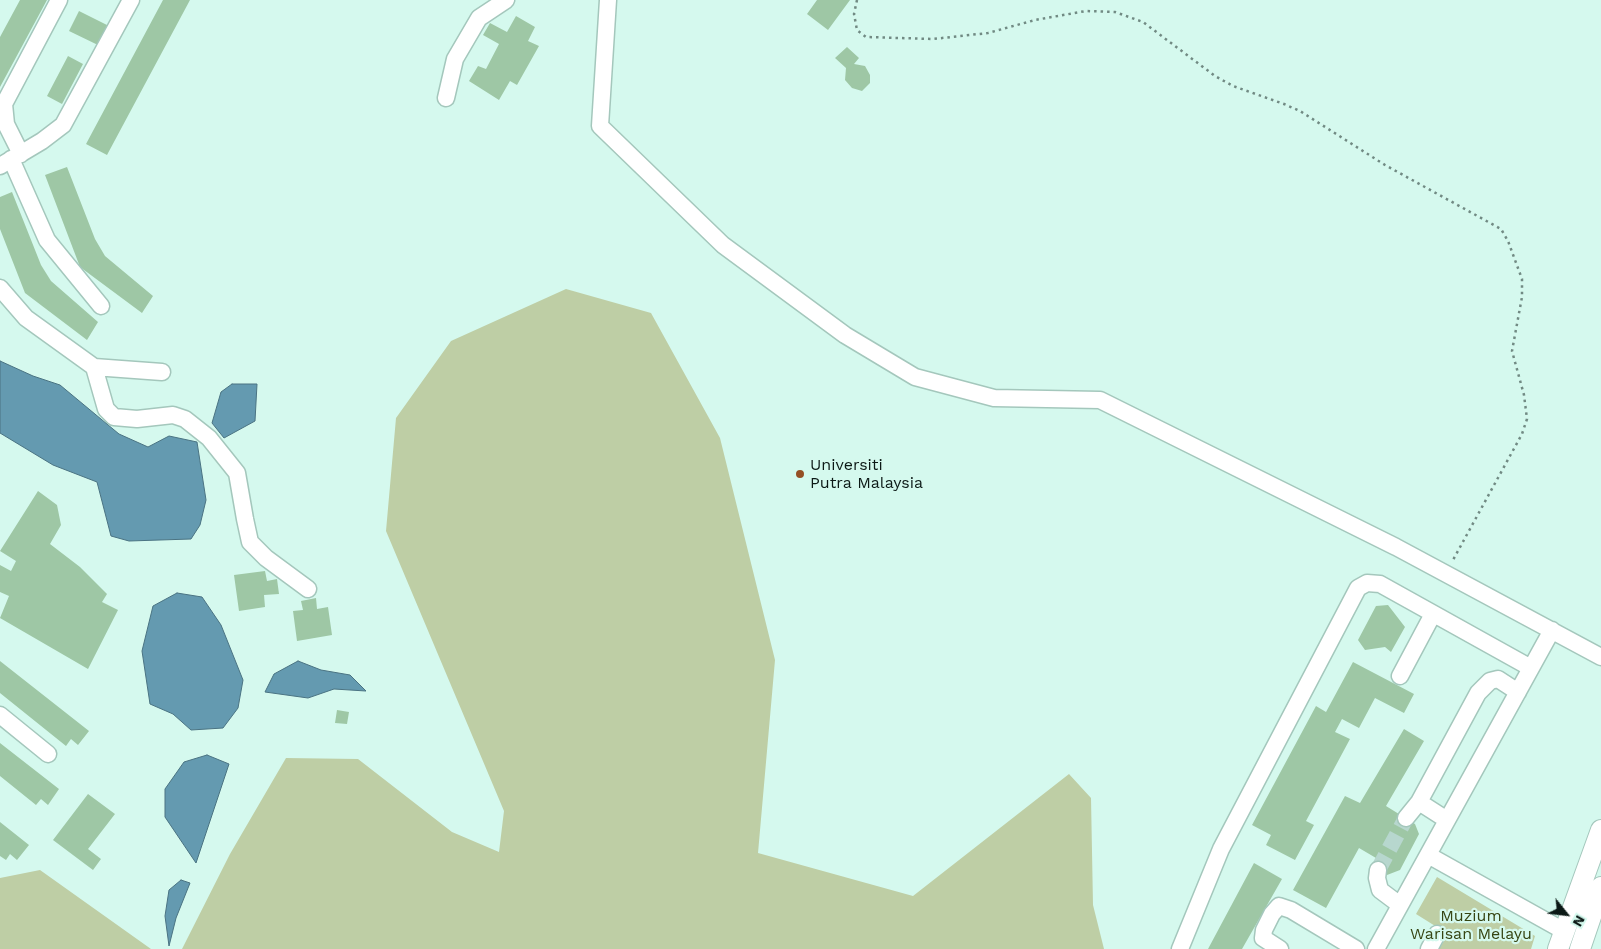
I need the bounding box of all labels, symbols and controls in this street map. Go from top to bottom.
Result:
place label: Universiti Putra Malaysia [810,455,923,493]
marker: Universiti Putra Malaysia [794,468,806,480]
north arrow [1541,889,1591,939]
park label: Muzium Warisan Melayu [1410,906,1532,944]
text: N [1570,913,1589,930]

